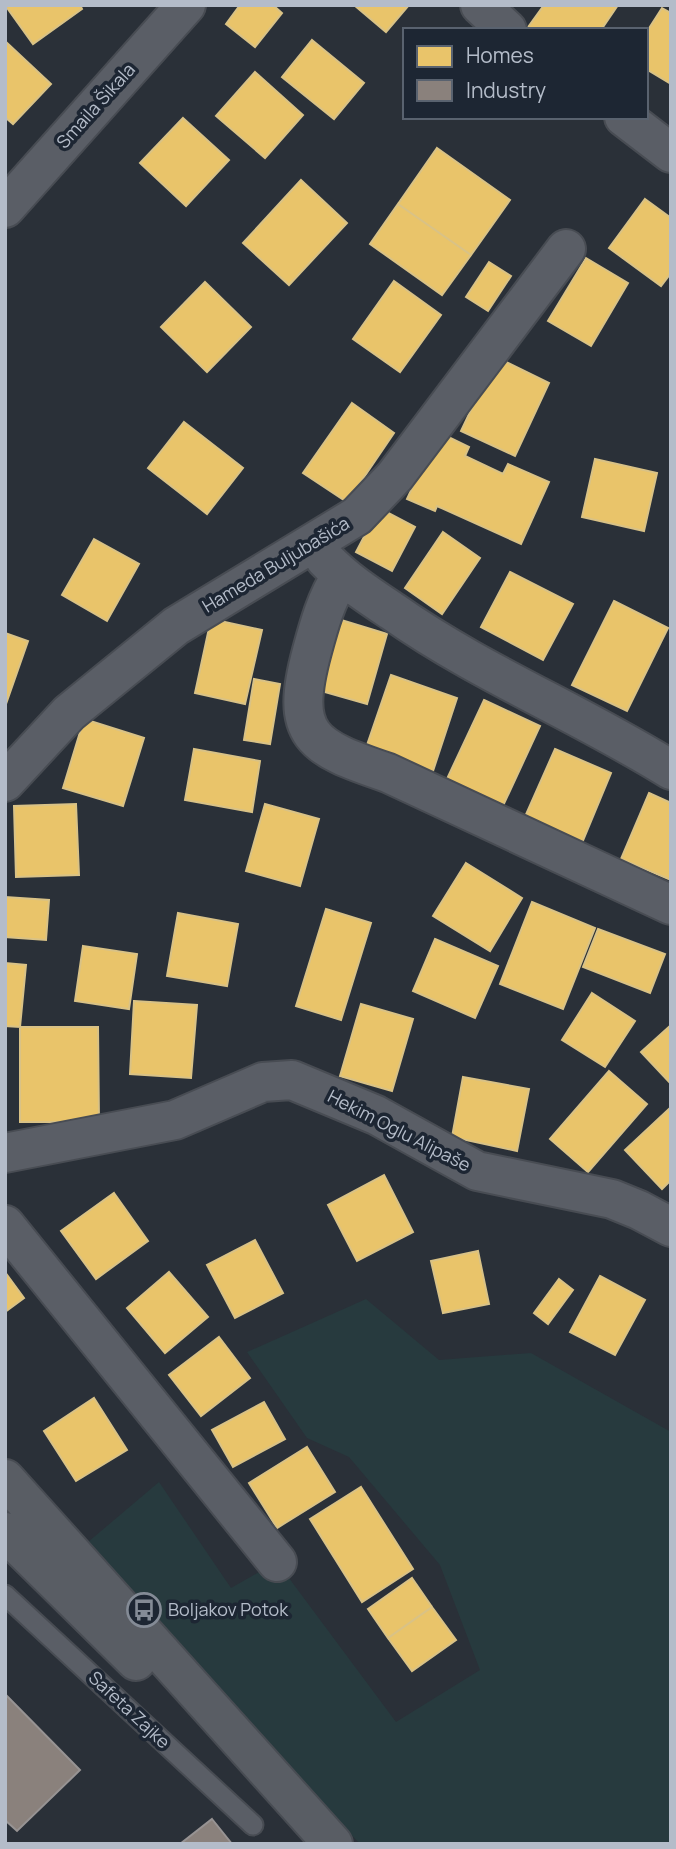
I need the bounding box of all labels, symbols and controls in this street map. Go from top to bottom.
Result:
legend [403,28,648,119]
text: Homes [466,41,534,69]
street label: Smaila Šikala [51,58,140,153]
text: Industry [466,76,546,104]
street label: Hameda Buljubašića [197,511,354,618]
street label: Hekim Oglu Alipaše [324,1084,475,1177]
bus stop icon: Boljakov Potok [125,1591,163,1629]
place label: Boljakov Potok [168,1597,289,1621]
street label: Safeta Zajke [84,1665,176,1753]

